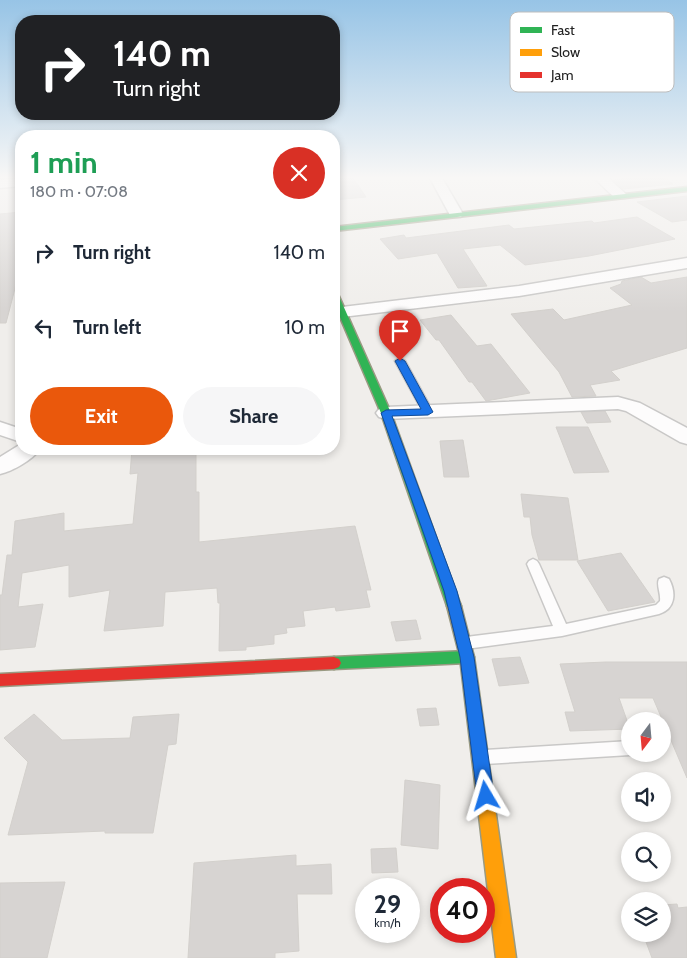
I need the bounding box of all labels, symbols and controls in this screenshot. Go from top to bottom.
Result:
legend [510,12,674,92]
text: Fast [551,21,575,39]
text: 140 m [113,32,211,75]
icon: right [30,35,95,100]
text: Slow [551,43,580,61]
text: Jam [550,66,573,84]
text: Turn right [113,75,200,102]
text: 1 min [30,144,98,181]
button: close [273,147,325,199]
text: 180 m · 07:08 [30,182,128,201]
icon: right [30,239,58,267]
text: Turn right [73,241,151,264]
text: 140 m [274,241,325,264]
pin [379,310,421,361]
icon: left [30,314,58,342]
text: Turn left [73,316,141,339]
text: 10 m [285,316,325,339]
icon: arrive [386,317,414,345]
button: Exit [30,387,173,445]
button: Share [183,387,325,445]
north arrow [621,712,671,762]
map controls [621,712,671,942]
position arrow [459,769,511,821]
button: sound [621,772,671,822]
button: search [621,832,671,882]
speed limit sign: 40 [430,878,495,943]
text: 29 [374,889,401,919]
button: layers [621,892,671,942]
text: km/h [374,915,401,930]

